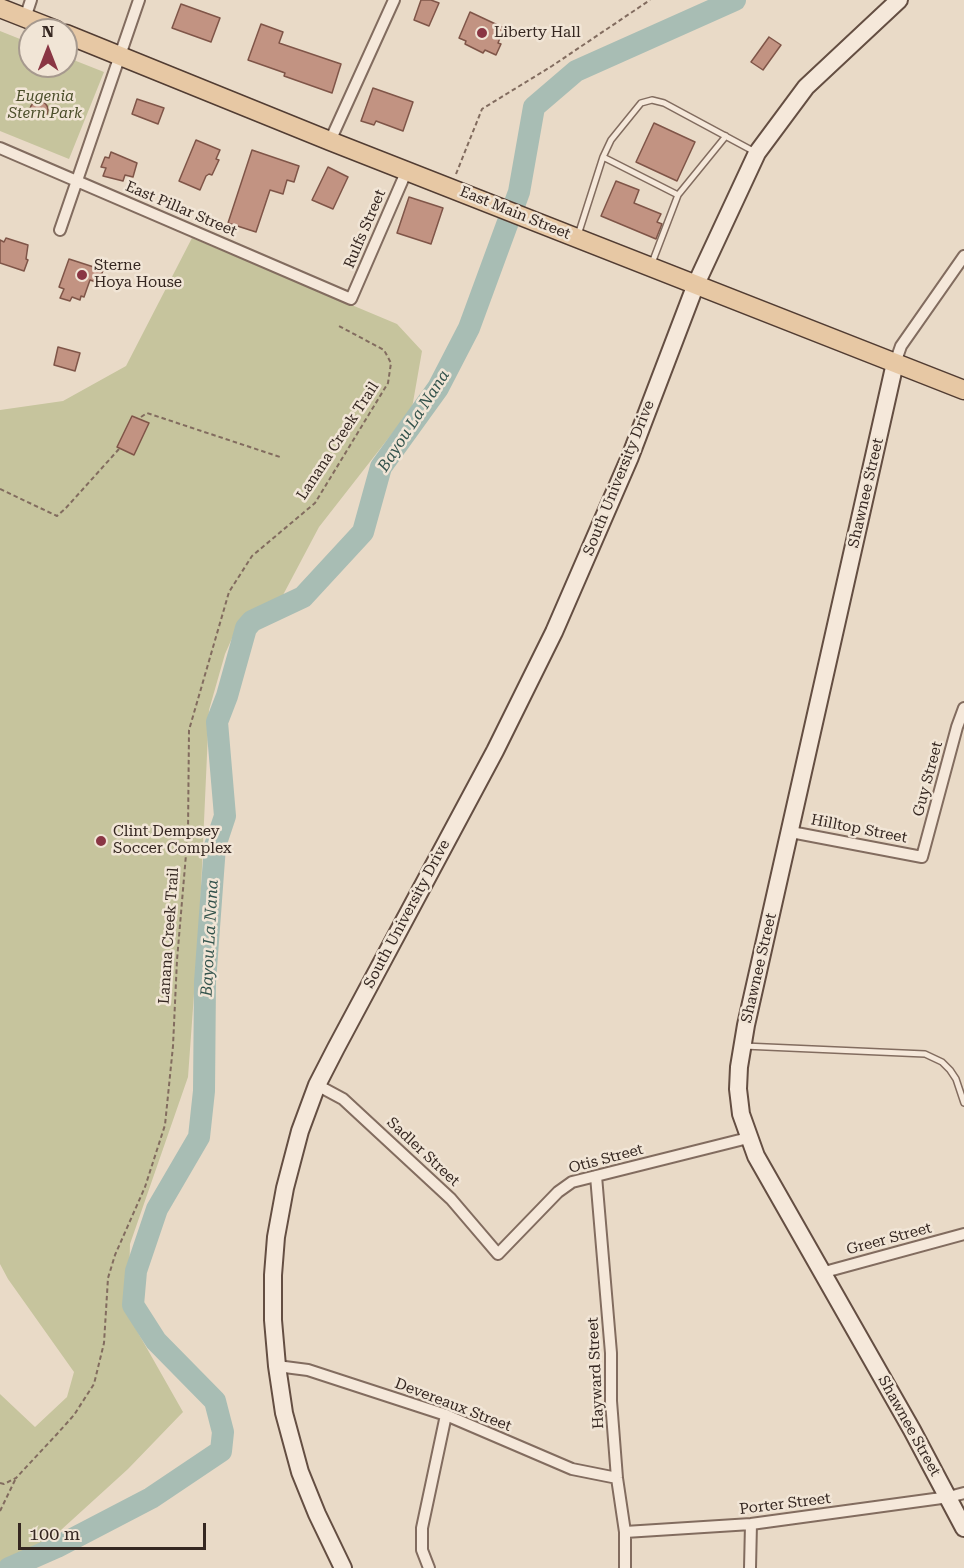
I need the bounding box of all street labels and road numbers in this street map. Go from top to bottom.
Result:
street label: East Pillar Street [123,177,239,241]
street label: East Main Street [457,183,573,243]
street label: Rulfs Street [340,187,390,271]
street label: Lanana Creek Trail [293,379,383,503]
street label: South University Drive [580,398,658,558]
street label: Shawnee Street [845,436,887,550]
street label: Guy Street [909,739,947,819]
street label: Hilltop Street [809,811,909,847]
street label: South University Drive [360,837,454,991]
street label: Lanana Creek Trail [155,867,183,1005]
street label: Shawnee Street [738,911,780,1025]
street label: Sadler Street [383,1114,463,1190]
street label: Otis Street [567,1140,645,1178]
street label: Greer Street [845,1219,933,1259]
street label: Hayward Street [584,1317,608,1429]
street label: Shawnee Street [874,1373,944,1479]
street label: Devereaux Street [392,1374,514,1436]
street label: Porter Street [738,1489,832,1519]

